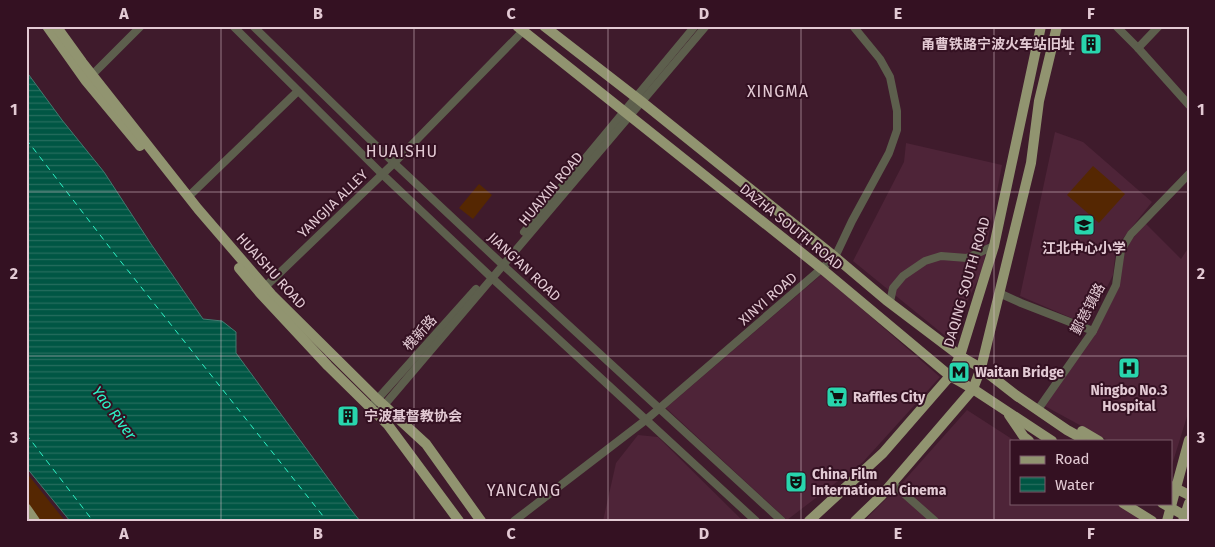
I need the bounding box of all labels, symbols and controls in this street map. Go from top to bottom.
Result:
text: A [118,4,129,23]
text: B [313,4,323,23]
text: C [506,4,516,23]
text: D [699,4,709,23]
text: E [894,4,902,23]
text: F [1087,4,1095,23]
building icon: 甬曹铁路宁波火车站旧址 [1079,32,1103,56]
place label: 甬曹铁路宁波火车站旧址 [921,36,1075,53]
district label: XINGMA [747,82,809,101]
text: 1 [10,100,18,119]
text: 1 [1197,100,1205,119]
district label: HUAISHU [366,142,438,161]
street label: HUAIXIN ROAD [515,149,587,229]
street label: YANGJIA ALLEY [295,166,372,242]
street label: DAZHA SOUTH ROAD [736,180,846,274]
school or university icon: 江北中心小学 [1072,213,1096,237]
street label: DAQING SOUTH ROAD [940,215,994,349]
street label: JIANG'AN ROAD [484,229,564,305]
street label: HUAISHU ROAD [233,230,309,312]
place label: 江北中心小学 [1042,240,1126,257]
text: 2 [10,264,18,283]
text: 2 [1197,264,1205,283]
street label: XINYI ROAD [735,269,801,329]
street label: 鄞慈镇路 [1067,280,1109,338]
street label: 槐新路 [400,312,440,354]
hospital icon: Ningbo No.3 Hospital [1117,356,1141,380]
metro station icon: Waitan Bridge [947,360,971,384]
place label: Waitan Bridge [975,364,1064,381]
place label: Ningbo No.3 Hospital [1090,382,1168,415]
water label: Yao River [88,383,141,444]
supermarket icon: Raffles City [825,385,849,409]
place label: Raffles City [853,389,926,406]
building icon: 宁波基督教协会 [336,404,360,428]
place label: 宁波基督教协会 [364,408,462,425]
text: 3 [9,428,18,447]
text: 3 [1196,428,1205,447]
legend [1010,440,1172,504]
text: Road [1055,450,1090,468]
place label: China Film International Cinema [812,466,947,499]
theatre icon: China Film International Cinema [784,470,808,494]
text: Water [1055,476,1094,494]
district label: YANCANG [487,481,561,500]
text: A [118,524,129,543]
text: B [313,524,323,543]
text: C [506,524,516,543]
text: D [699,524,709,543]
text: E [894,524,902,543]
text: F [1087,524,1095,543]

